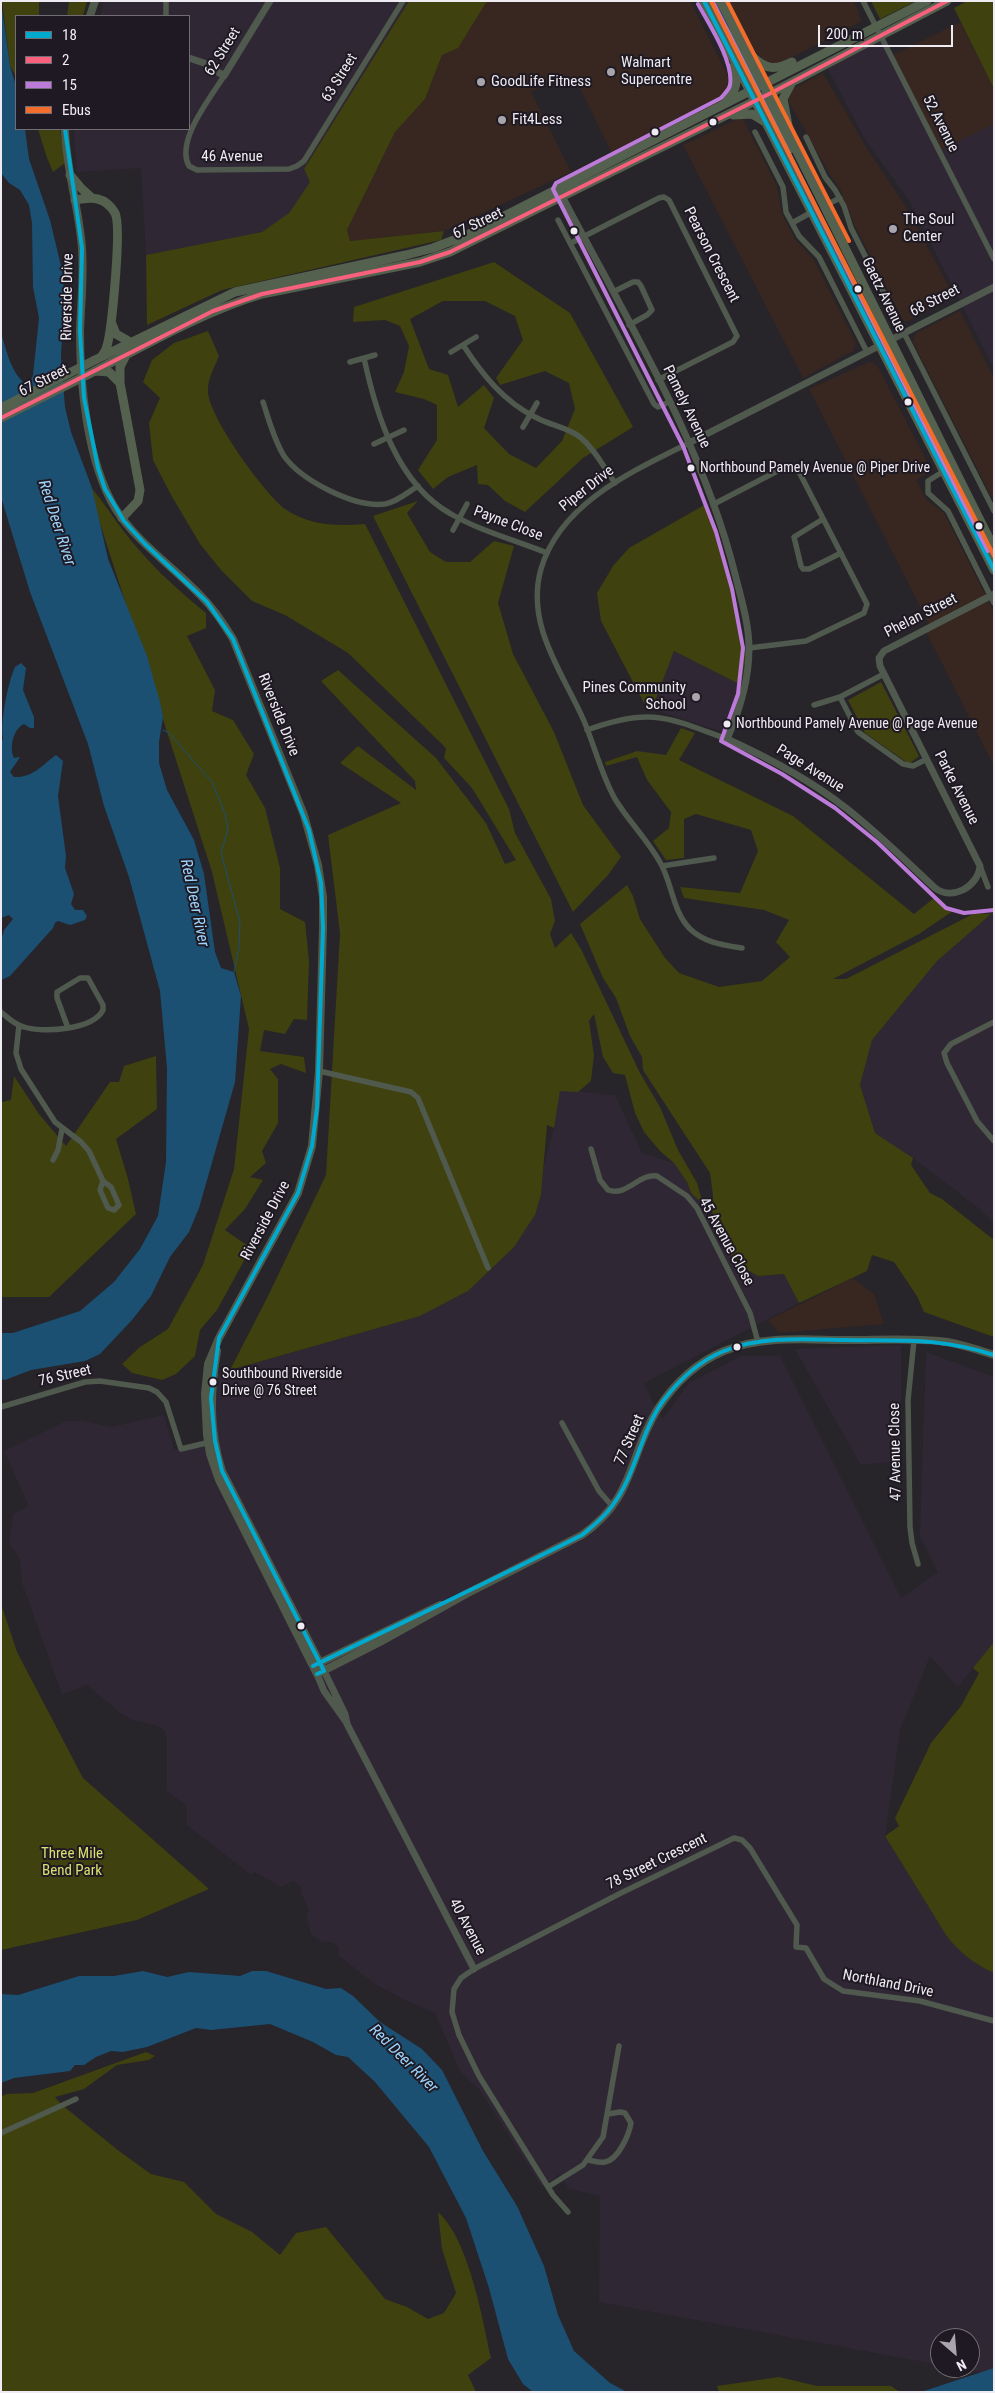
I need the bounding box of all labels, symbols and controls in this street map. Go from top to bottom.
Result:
legend [15,15,190,130]
scale bar [820,15,955,47]
street label: 62 Street [201,25,245,79]
text: 200 m [826,25,863,43]
text: 18 [62,26,77,44]
text: 2 [62,51,69,69]
street label: 63 Street [318,51,362,105]
place label: Walmart Supercentre [621,54,692,89]
marker: Walmart Supercentre [605,66,617,78]
place label: GoodLife Fitness [491,73,591,91]
text: 15 [62,76,77,94]
marker: GoodLife Fitness [475,76,487,88]
street label: 52 Avenue [918,93,962,155]
text: Ebus [62,101,91,119]
place label: Fit4Less [512,111,562,129]
marker: Fit4Less [496,114,508,126]
unlabelled marker [708,117,718,127]
unlabelled marker [650,127,660,137]
street label: 46 Avenue [201,148,263,166]
street label: 67 Street [450,204,506,244]
street label: Pearson Crescent [679,204,743,306]
place label: The Soul Center [903,211,955,246]
marker: The Soul Center [887,223,899,235]
unlabelled marker [569,226,579,236]
street label: Riverside Drive [58,253,78,341]
street label: Gaetz Avenue [857,255,909,335]
street label: 68 Street [907,281,963,321]
unlabelled marker [853,284,863,294]
street label: 67 Street [16,361,72,401]
street label: Pamely Avenue [658,363,714,451]
unlabelled marker [903,397,913,407]
place label: Northbound Pamely Avenue @ Piper Drive [700,460,930,476]
street label: Piper Drive [556,462,618,516]
marker: Northbound Pamely Avenue @ Piper Drive [686,463,696,473]
water label: Red Deer River [33,478,79,568]
street label: Payne Close [471,503,545,545]
unlabelled marker [974,521,984,531]
street label: Phelan Street [882,590,960,642]
street label: Riverside Drive [253,671,303,759]
place label: Pines Community School [582,679,686,714]
marker: Pines Community School [690,691,702,703]
place label: Northbound Pamely Avenue @ Page Avenue [736,716,977,732]
marker: Northbound Pamely Avenue @ Page Avenue [722,719,732,729]
street label: Page Avenue [773,741,847,797]
street label: Parke Avenue [930,748,982,828]
water label: Red Deer River [175,857,213,949]
street label: Riverside Drive [238,1178,294,1264]
street label: 45 Avenue Close [694,1195,758,1289]
unlabelled marker [732,1342,742,1352]
street label: 76 Street [37,1361,93,1391]
place label: Southbound Riverside Drive @ 76 Street [222,1366,342,1398]
marker: Southbound Riverside Drive @ 76 Street [208,1377,218,1387]
street label: 47 Avenue Close [886,1403,906,1501]
street label: 77 Street [611,1412,649,1468]
unlabelled marker [296,1621,306,1631]
street label: 78 Street Crescent [604,1830,710,1894]
park label: Three Mile Bend Park [41,1845,103,1880]
street label: 40 Avenue [445,1896,489,1958]
street label: Northland Drive [841,1966,935,2002]
water label: Red Deer River [365,2021,441,2097]
north arrow [930,2328,980,2378]
text: N [954,2356,969,2375]

